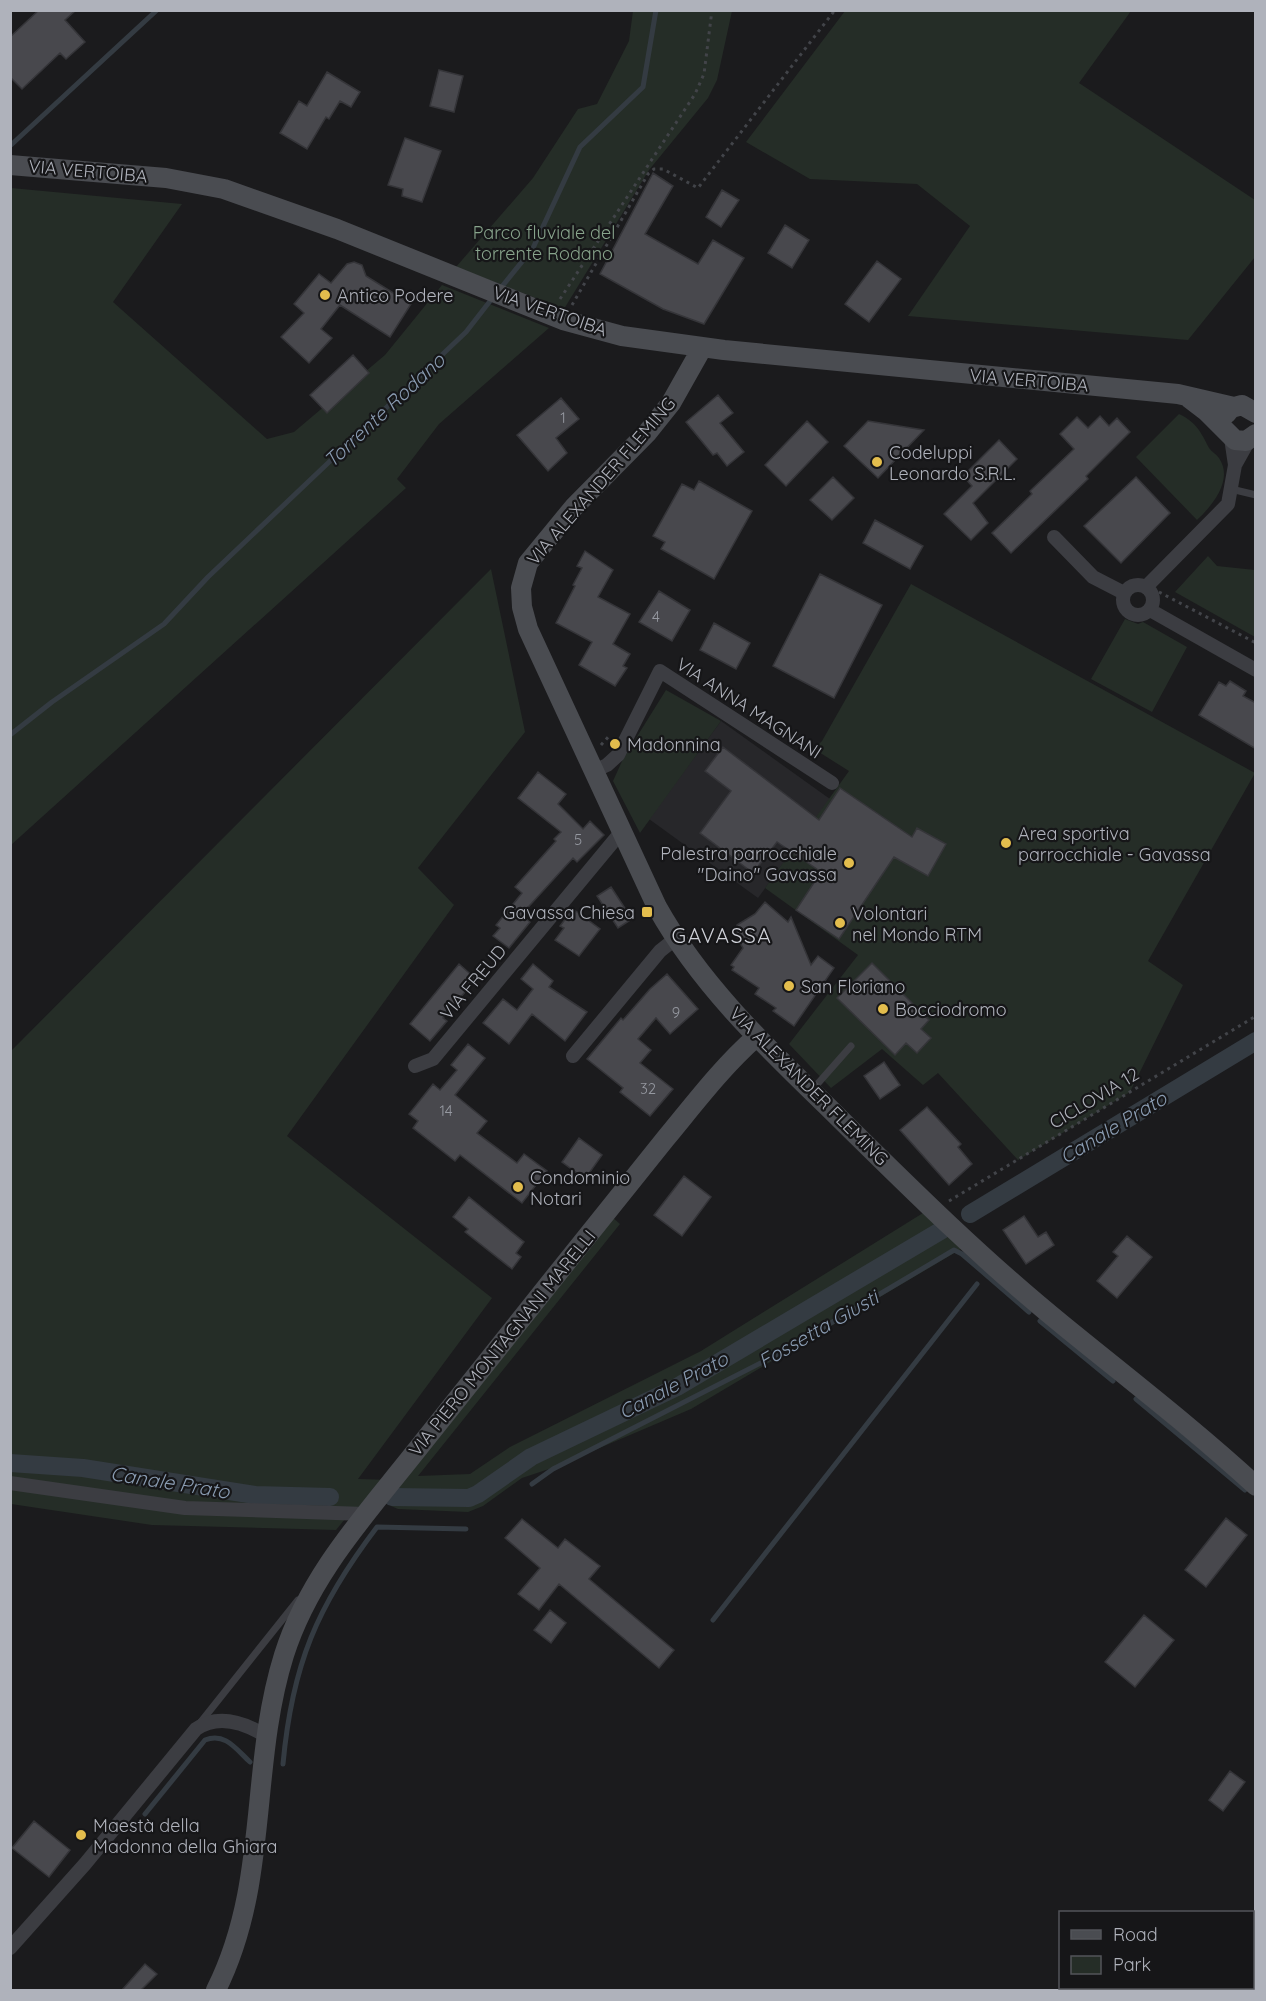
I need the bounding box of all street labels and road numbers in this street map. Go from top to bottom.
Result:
street label: VIA VERTOIBA [28,154,149,188]
street label: VIA VERTOIBA [490,281,610,341]
street label: VIA VERTOIBA [969,363,1090,397]
street label: VIA ALEXANDER FLEMING [522,392,680,570]
street label: VIA ANNA MAGNANI [672,652,826,764]
street label: VIA FREUD [435,940,511,1024]
street label: VIA ALEXANDER FLEMING [725,1002,893,1170]
street label: CICLOVIA 12 [1045,1062,1143,1134]
street label: VIA PIERO MONTAGNANI MARELLI [404,1225,600,1461]

